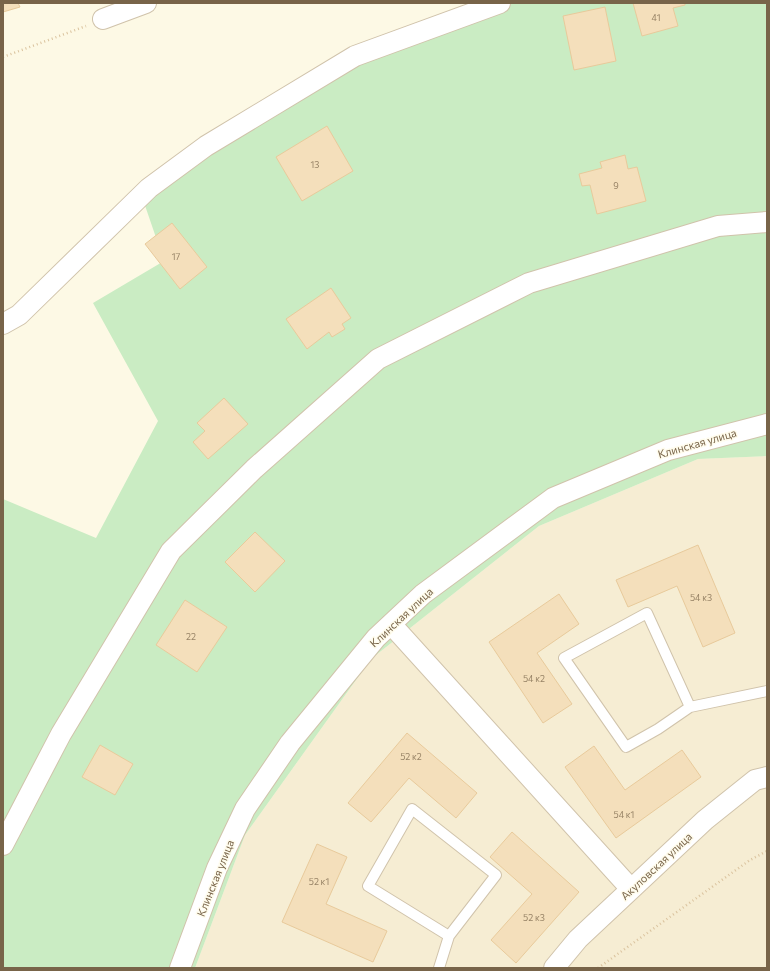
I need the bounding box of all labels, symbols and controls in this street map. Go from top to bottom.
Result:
house number: 41 [652,12,660,23]
house number: 13 [311,159,319,170]
house number: 9 [613,180,619,191]
house number: 17 [172,251,181,262]
street label: Клинская улица [656,426,738,460]
street label: Клинская улица [367,585,435,649]
house number: 54 к3 [690,592,712,603]
house number: 22 [186,631,196,642]
house number: 54 к2 [523,673,545,684]
house number: 52 к2 [400,751,422,762]
house number: 54 к1 [614,809,634,820]
street label: Акуловская улица [618,830,694,902]
street label: Клинская улица [194,838,236,918]
house number: 52 к1 [309,876,329,887]
house number: 52 к3 [523,912,545,923]

